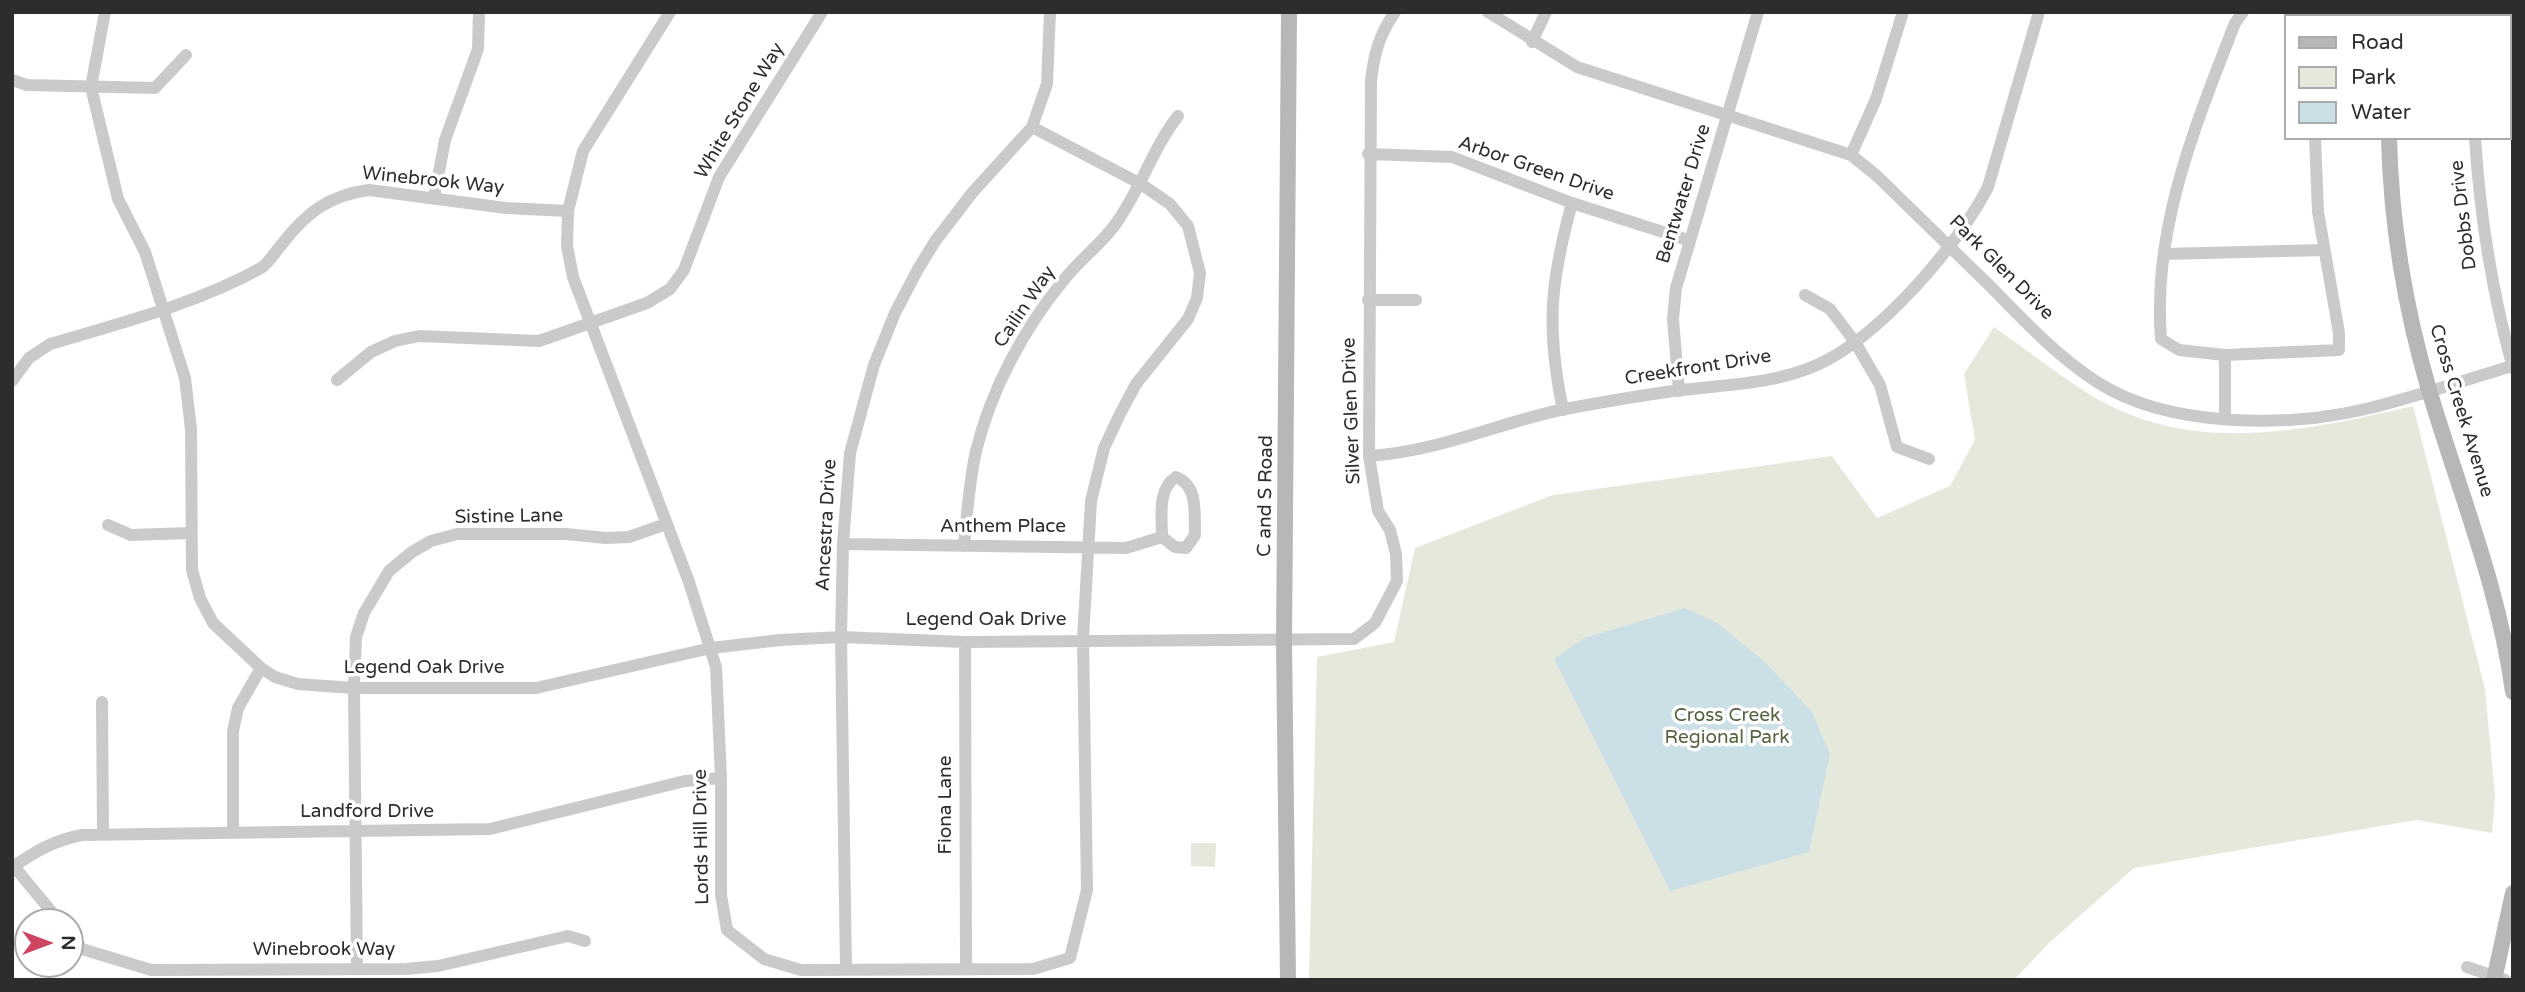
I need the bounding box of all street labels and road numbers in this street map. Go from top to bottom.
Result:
street label: White Stone Way [690,39,790,183]
street label: Bentwater Drive [1652,122,1716,266]
street label: Arbor Green Drive [1455,132,1617,206]
street label: Dobbs Drive [2446,159,2482,271]
street label: Winebrook Way [361,162,505,200]
street label: Park Glen Drive [1944,211,2058,325]
street label: Cailin Way [989,262,1061,352]
street label: Cross Creek Avenue [2424,322,2498,500]
street label: Silver Glen Drive [1338,337,1366,485]
street label: Creekfront Drive [1623,345,1773,391]
street label: C and S Road [1254,435,1278,557]
street label: Ancestra Drive [812,458,842,592]
street label: Sistine Lane [455,505,563,529]
street label: Anthem Place [940,516,1066,538]
street label: Legend Oak Drive [906,609,1066,631]
street label: Legend Oak Drive [344,657,504,679]
street label: Fiona Lane [935,756,957,854]
street label: Lords Hill Drive [689,769,715,905]
street label: Landford Drive [300,801,434,823]
street label: Winebrook Way [253,939,395,961]

